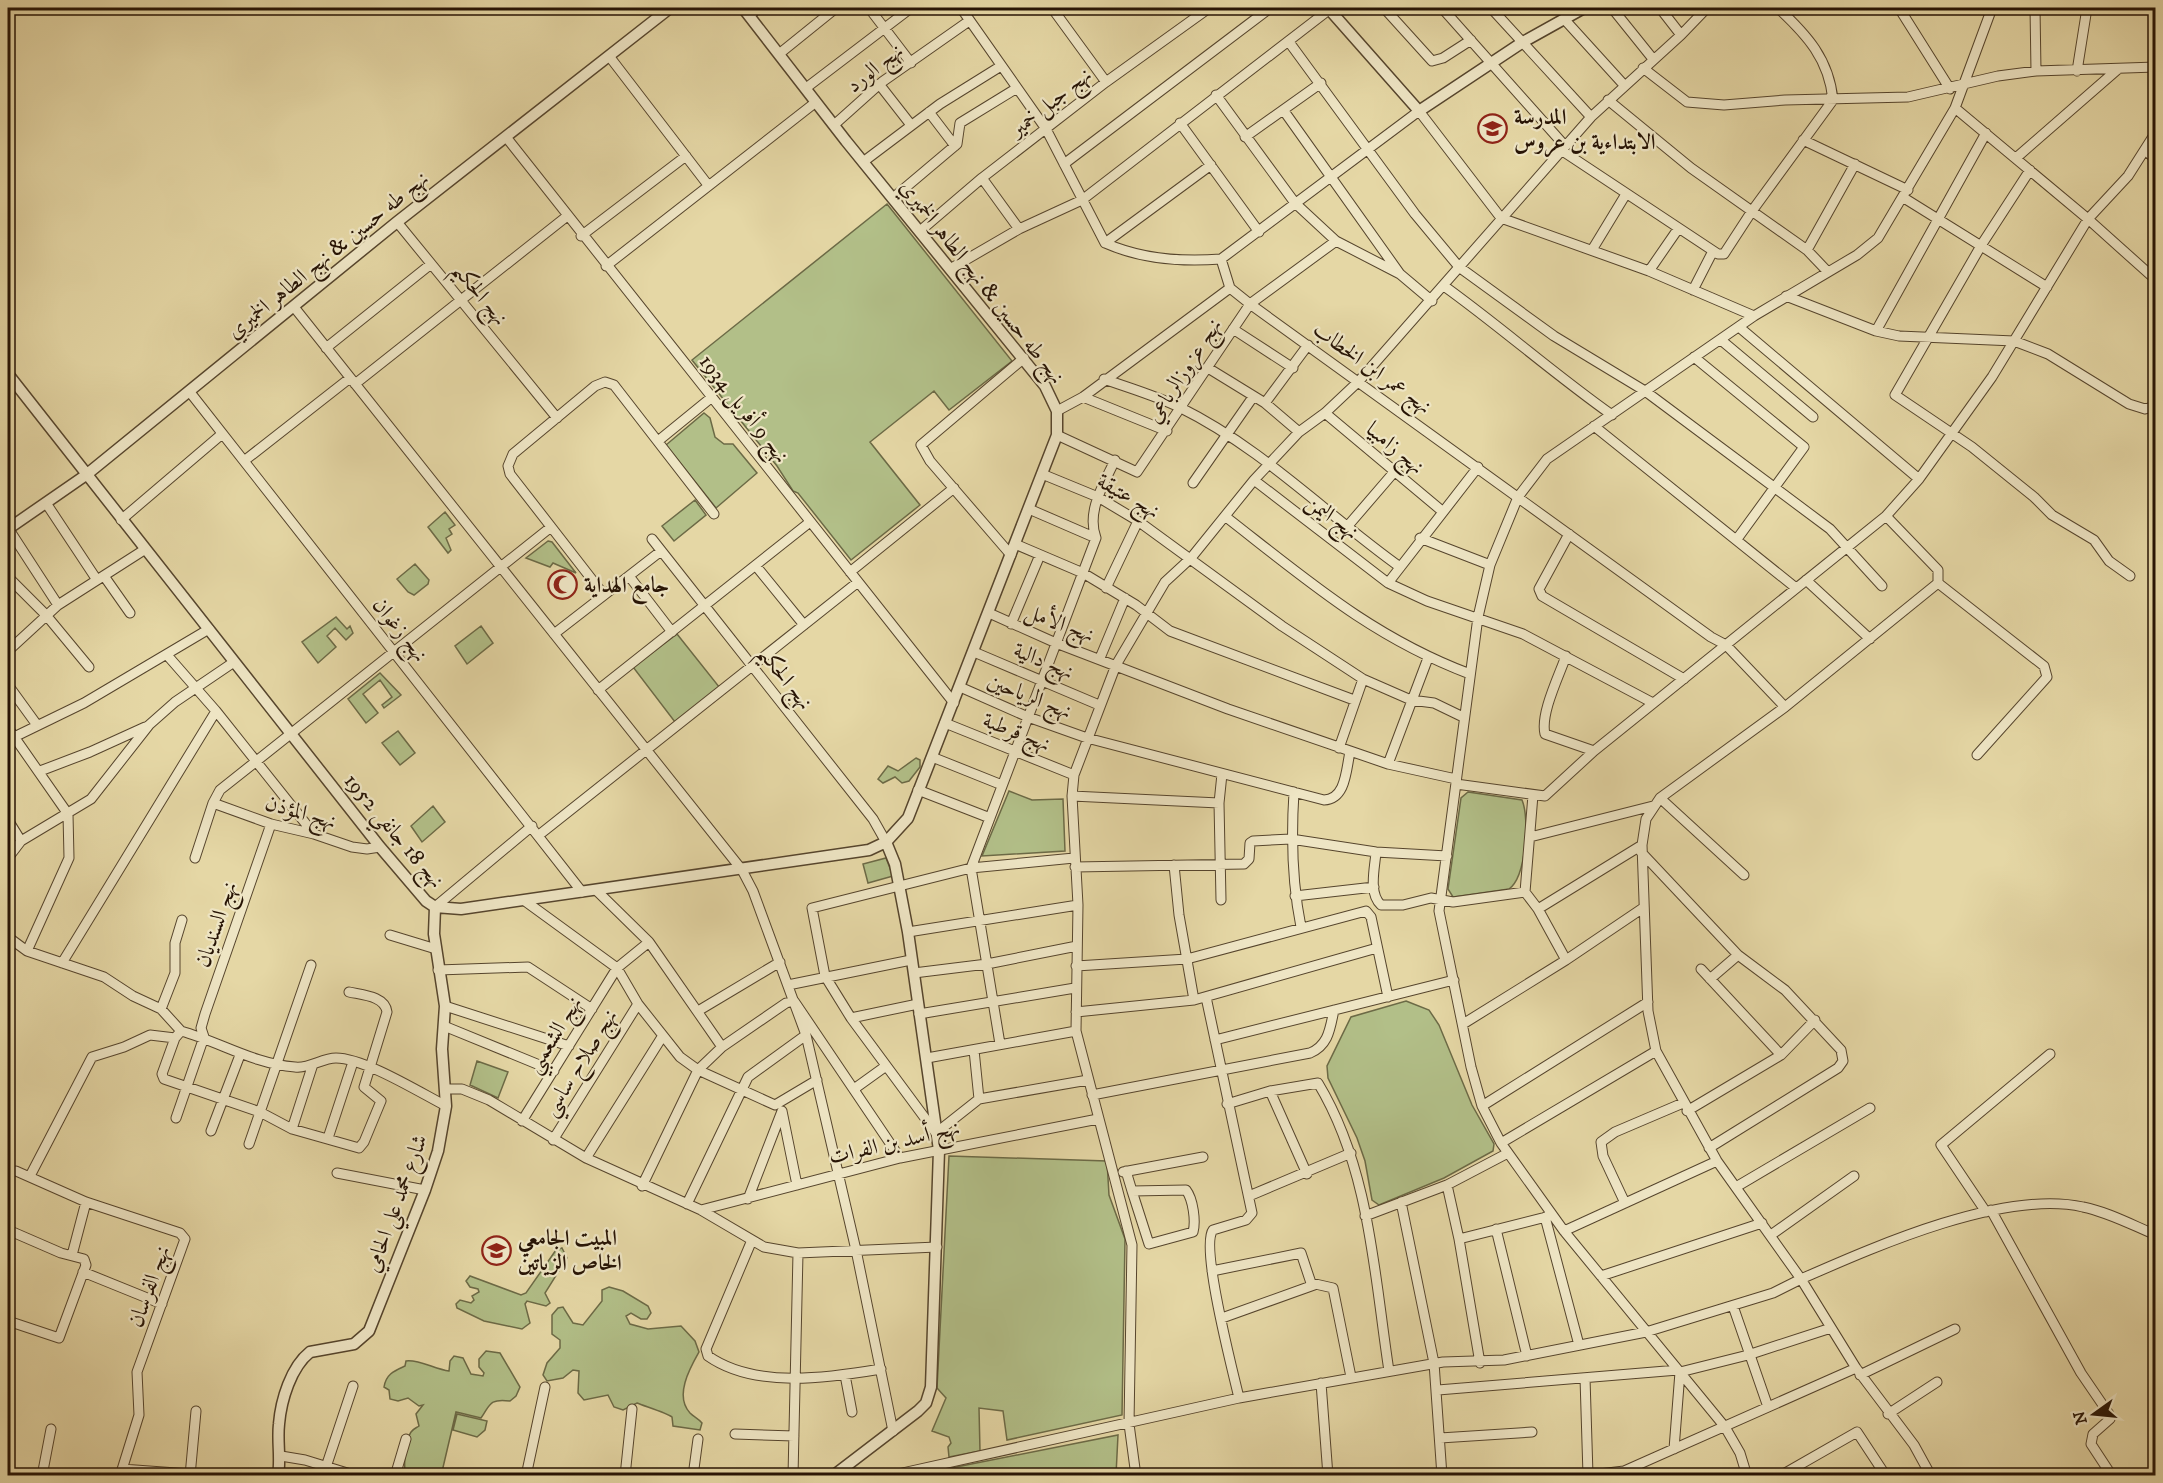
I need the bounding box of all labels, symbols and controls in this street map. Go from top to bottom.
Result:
street label: نهج الورد [841,37,912,103]
street label: نهج جبل خمير [1003,62,1101,148]
place label: المدرسة الابتداءية بن عروس [1514,104,1656,158]
school or university icon: المدرسة الابتداءية بن عروس [1477,113,1509,145]
street label: نهج طه حسين & نهج الطاهر الخميري [221,165,438,349]
street label: نهج طه حسين & نهج الطاهر الخميري [890,174,1070,393]
street label: نهج الحكيم [440,257,514,336]
street label: نهج عزوزالرباعي [1140,313,1232,431]
street label: نهج عمر ابن الخطاب [1304,316,1437,424]
street label: نهج 9 أفريل 1934 [689,347,797,472]
street label: نهج زامبيا [1357,416,1430,484]
street label: نهج عتيقة [1089,468,1165,529]
street label: نهج اليمن [1297,488,1364,550]
mosque icon: جامع الهداية [547,568,579,600]
place label: جامع الهداية [584,572,669,605]
street label: نهج زغوان [362,592,433,671]
street label: نهج الأمل [1019,595,1099,654]
street label: نهج دالية [1007,637,1078,691]
street label: نهج الحكيم [746,640,818,720]
street label: نهج الرياحين [982,667,1075,730]
street label: نهج قرطبة [977,707,1054,763]
street label: نهج 18 جانفي 1952 [332,768,450,899]
street label: نهج المؤذن [260,789,339,840]
street label: نهج السنديان [189,878,248,973]
street label: نهج الشعمبي [520,991,594,1082]
street label: نهج صلاح ساسي [537,1004,629,1125]
street label: نهج أسد بن الفرات [825,1111,964,1176]
street label: شارع محمد علي الحامي [359,1131,440,1278]
place label: المبيت الجامعي الخاص الزياتين [518,1225,622,1277]
school or university icon: المبيت الجامعي الخاص الزياتين [481,1234,513,1266]
street label: نهج الفرسان [122,1242,181,1333]
north arrow [2064,1384,2124,1444]
text: N [2069,1409,2092,1427]

